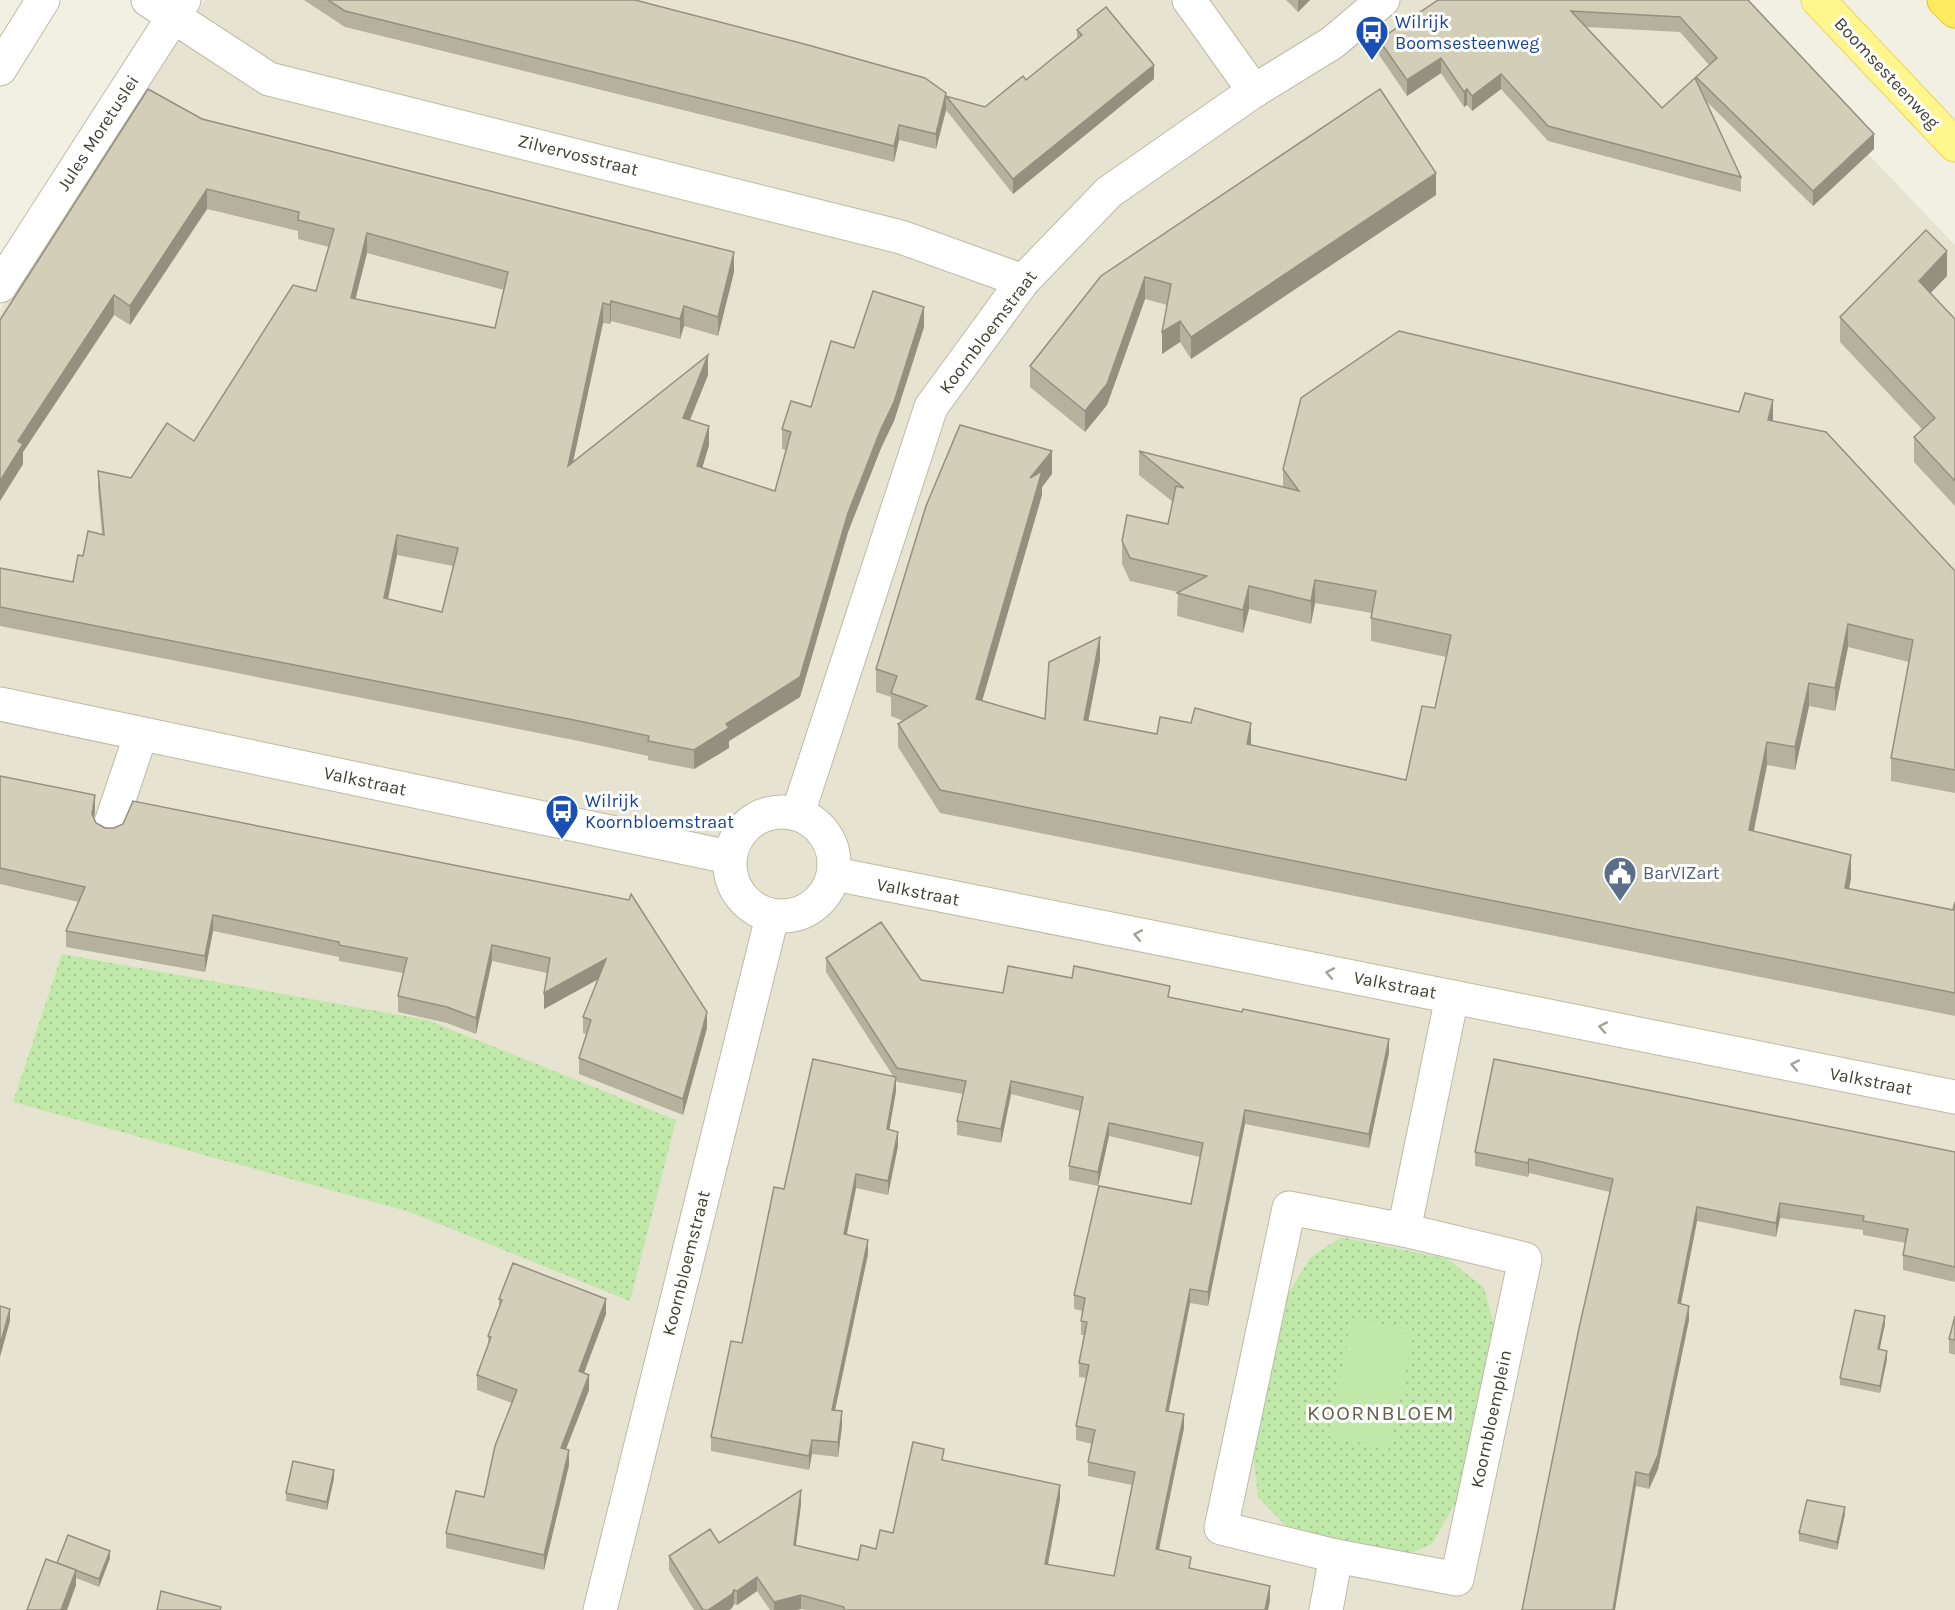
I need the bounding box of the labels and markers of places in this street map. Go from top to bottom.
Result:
place label: Wilrijk Boomsesteenweg [1395,11,1539,54]
bus stop icon: Wilrijk Boomsesteenweg [1354,14,1390,61]
place label: Wilrijk Koornbloemstraat [585,790,734,833]
bus stop icon: Wilrijk Koornbloemstraat [544,793,580,840]
public building icon: BarVIZart [1602,855,1638,902]
place label: BarVIZart [1643,862,1720,884]

